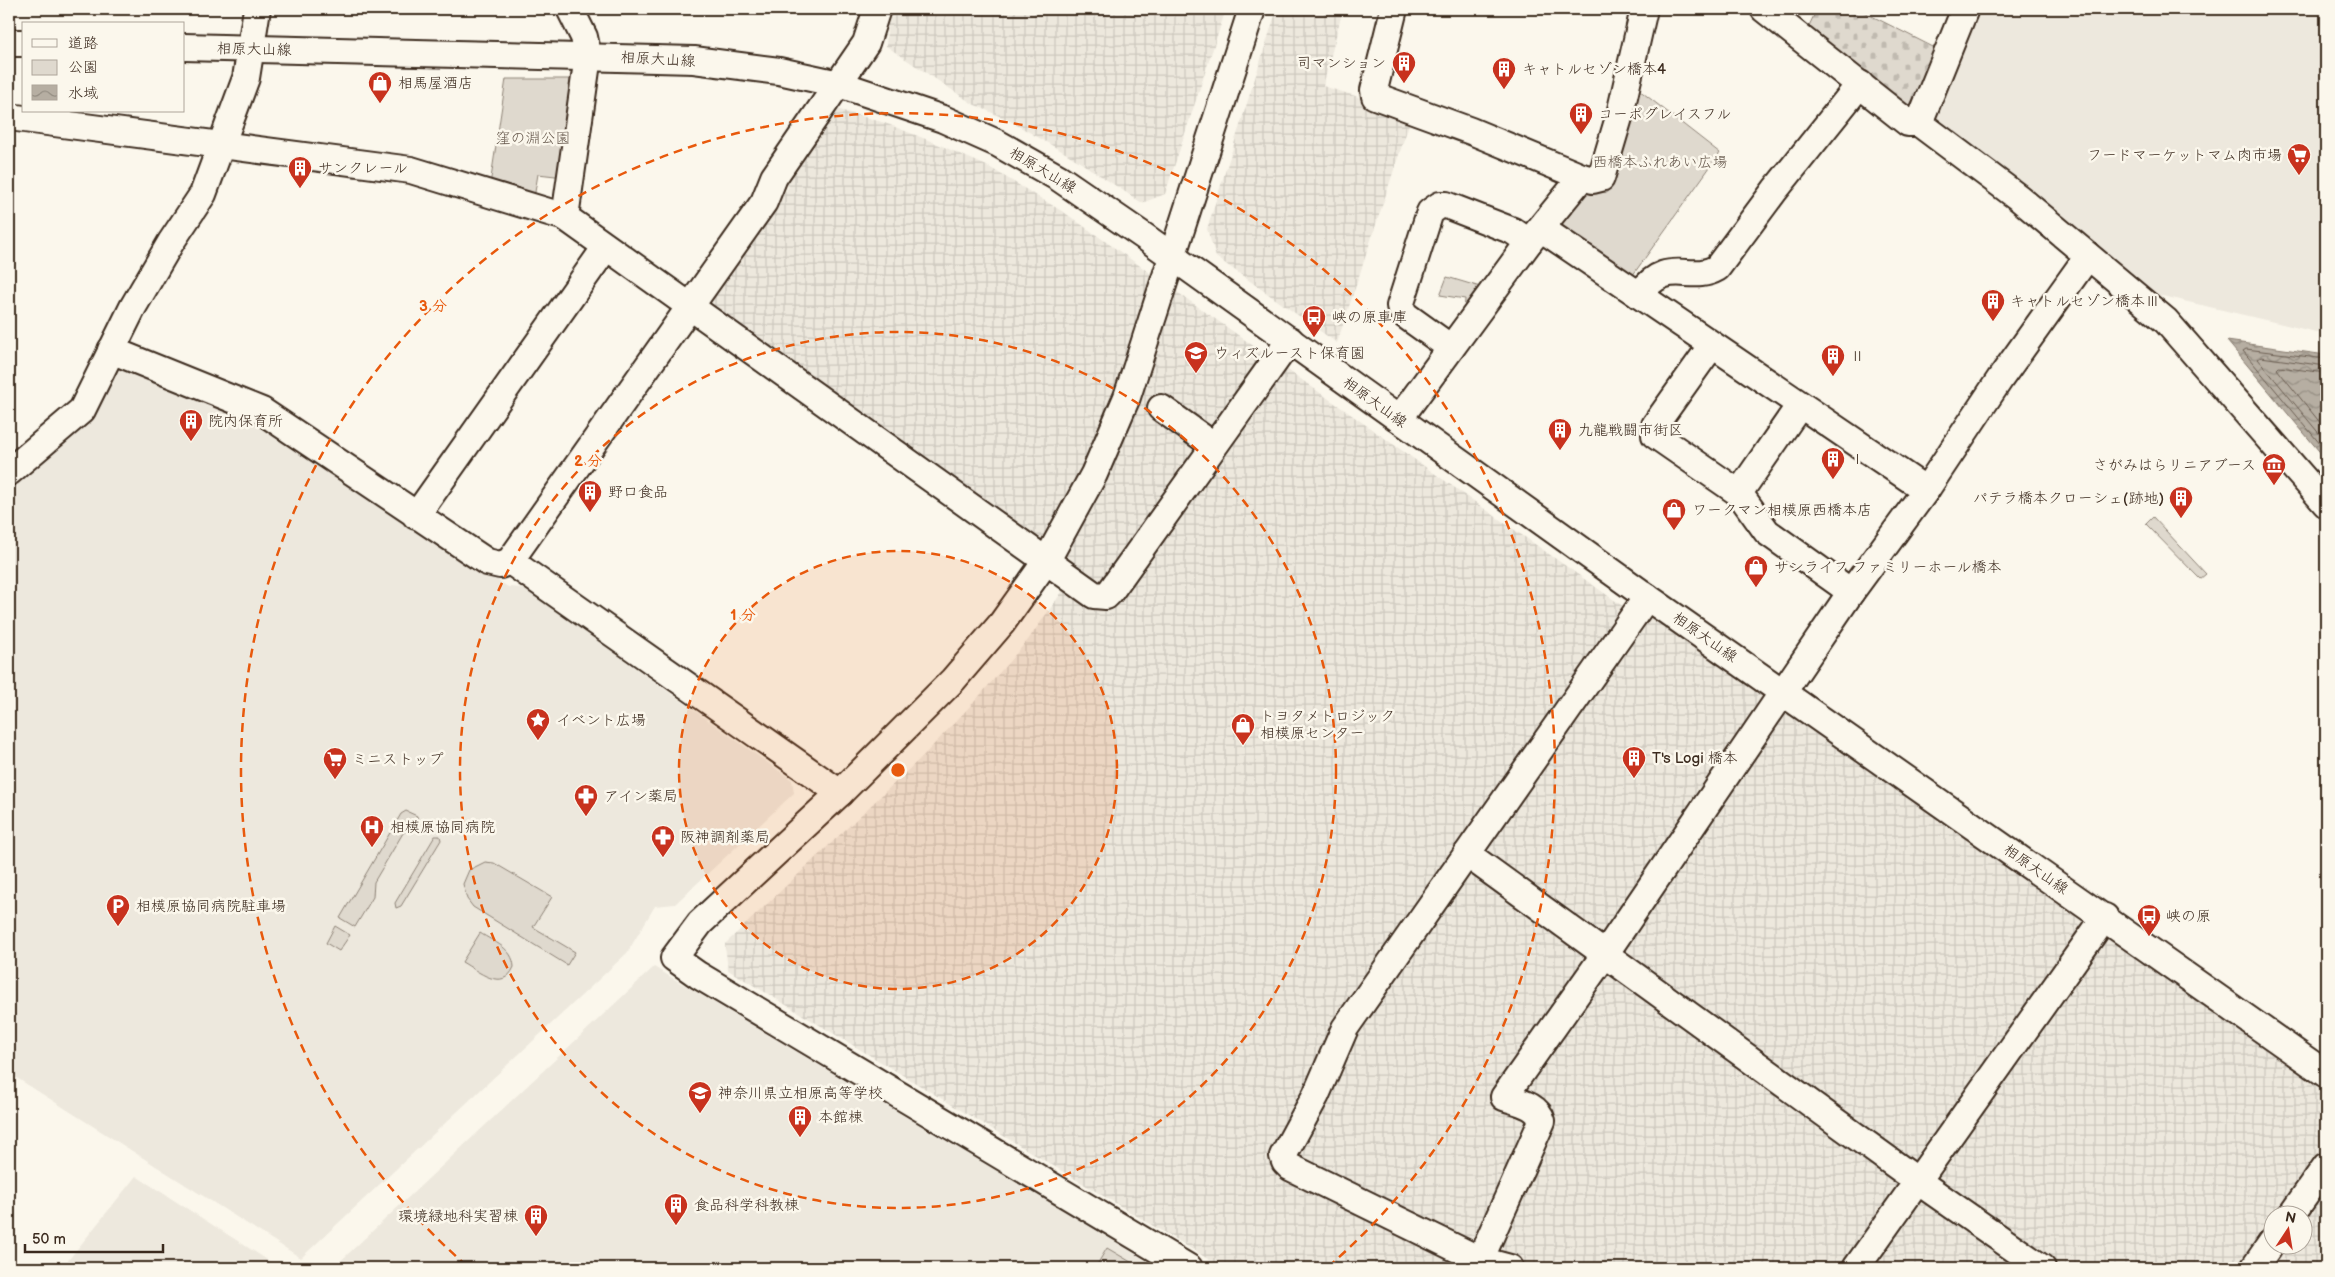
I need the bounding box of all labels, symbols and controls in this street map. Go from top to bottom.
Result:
legend [22,22,185,112]
text: 道路 [68,34,98,53]
street label: 相原大山線 [216,39,292,60]
street label: 相原大山線 [620,48,696,71]
building icon: 司マンション [1391,50,1417,84]
place label: 司マンション [1297,54,1386,73]
building icon: キャトルセゾン橋本4 [1491,56,1517,90]
text: 公園 [68,58,98,77]
place label: キャトルセゾン橋本4 [1522,60,1666,79]
shop icon: 相馬屋酒店 [367,70,393,104]
place label: 相馬屋酒店 [398,74,473,93]
text: 水域 [68,84,98,103]
building icon: コーポグレイスフル [1568,101,1594,135]
place label: コーポグレイスフル [1598,105,1731,124]
park label: 窪の淵公園 [495,129,571,148]
supermarket icon: フードマーケットマム肉市場 [2286,142,2312,176]
street label: 相原大山線 [1006,143,1080,198]
place label: フードマーケットマム肉市場 [2087,146,2282,165]
park label: 西橋本ふれあい広場 [1592,153,1728,172]
building icon: サンクレール [287,155,313,189]
place label: サンクレール [318,159,408,178]
building icon: キャトルセゾン橋本Ⅲ [1980,288,2006,322]
place label: キャトルセゾン橋本Ⅲ [2010,292,2160,311]
text: 3 分 [419,297,447,316]
bus stop icon: 峡の原車庫 [1301,304,1327,338]
place label: 峡の原車庫 [1332,308,1407,327]
school or university icon: ウィズルースト保育園 [1183,340,1209,374]
building icon: Ⅱ [1820,343,1846,377]
place label: ウィズルースト保育園 [1214,344,1365,363]
place label: Ⅱ [1850,347,1865,366]
street label: 相原大山線 [1339,373,1411,432]
building icon: 院内保育所 [178,408,204,442]
place label: 院内保育所 [208,412,283,431]
building icon: 九龍戦闘市街区 [1547,417,1573,451]
place label: 九龍戦闘市街区 [1578,421,1683,440]
building icon: Ⅰ [1820,446,1846,480]
place label: Ⅰ [1850,450,1865,469]
text: 2 分 [574,452,602,471]
museum icon: さがみはらリニアブース [2261,452,2287,486]
place label: さがみはらリニアブース [2093,456,2256,475]
building icon: 野口食品 [577,479,603,513]
place label: 野口食品 [608,483,668,502]
building icon: パテラ橋本クローシェ(跡地) [2168,485,2194,519]
place label: パテラ橋本クローシェ(跡地) [1973,489,2164,508]
shop icon: ワークマン相模原西橋本店 [1661,497,1687,531]
place label: ワークマン相模原西橋本店 [1692,501,1872,520]
shop icon: サンライフ ファミリーホール橋本 [1743,554,1769,588]
place label: サンライフ ファミリーホール橋本 [1774,558,2002,577]
text: 1 分 [730,606,756,625]
street label: 相原大山線 [1669,608,1741,667]
place icon: イベント広場 [525,707,551,741]
place label: トヨタメトロジック 相模原センター [1260,707,1395,743]
place label: イベント広場 [556,711,646,730]
shop icon: トヨタメトロジック 相模原センター [1230,712,1256,746]
building icon: T's Logi 橋本 [1621,745,1647,779]
supermarket icon: ミニストップ [322,746,348,780]
place label: T's Logi 橋本 [1652,749,1738,768]
place label: ミニストップ [352,750,444,769]
centre of rings [889,761,907,779]
pharmacy icon: アイン薬局 [573,783,599,817]
place label: アイン薬局 [604,787,678,806]
hospital icon: 相模原協同病院 [359,814,385,848]
place label: 相模原協同病院 [390,818,495,837]
pharmacy icon: 阪神調剤薬局 [650,824,676,858]
place label: 阪神調剤薬局 [680,828,770,847]
street label: 相原大山線 [2000,840,2072,899]
parking icon: 相模原協同病院駐車場 [105,893,131,927]
place label: 相模原協同病院駐車場 [136,897,286,916]
bus stop icon: 峡の原 [2136,903,2162,937]
place label: 峡の原 [2166,907,2211,926]
school or university icon: 神奈川県立相原高等学校 [687,1080,713,1114]
place label: 神奈川県立相原高等学校 [718,1084,883,1103]
building icon: 本館棟 [787,1104,813,1138]
place label: 本館棟 [818,1108,863,1127]
building icon: 食品科学科教棟 [663,1192,689,1226]
place label: 食品科学科教棟 [694,1196,799,1215]
building icon: 環境緑地科実習棟 [523,1203,549,1237]
north arrow [2262,1204,2312,1254]
place label: 環境緑地科実習棟 [398,1207,518,1226]
text: N [2284,1208,2298,1227]
scale bar [25,1222,162,1254]
text: 50 m [32,1230,66,1249]

